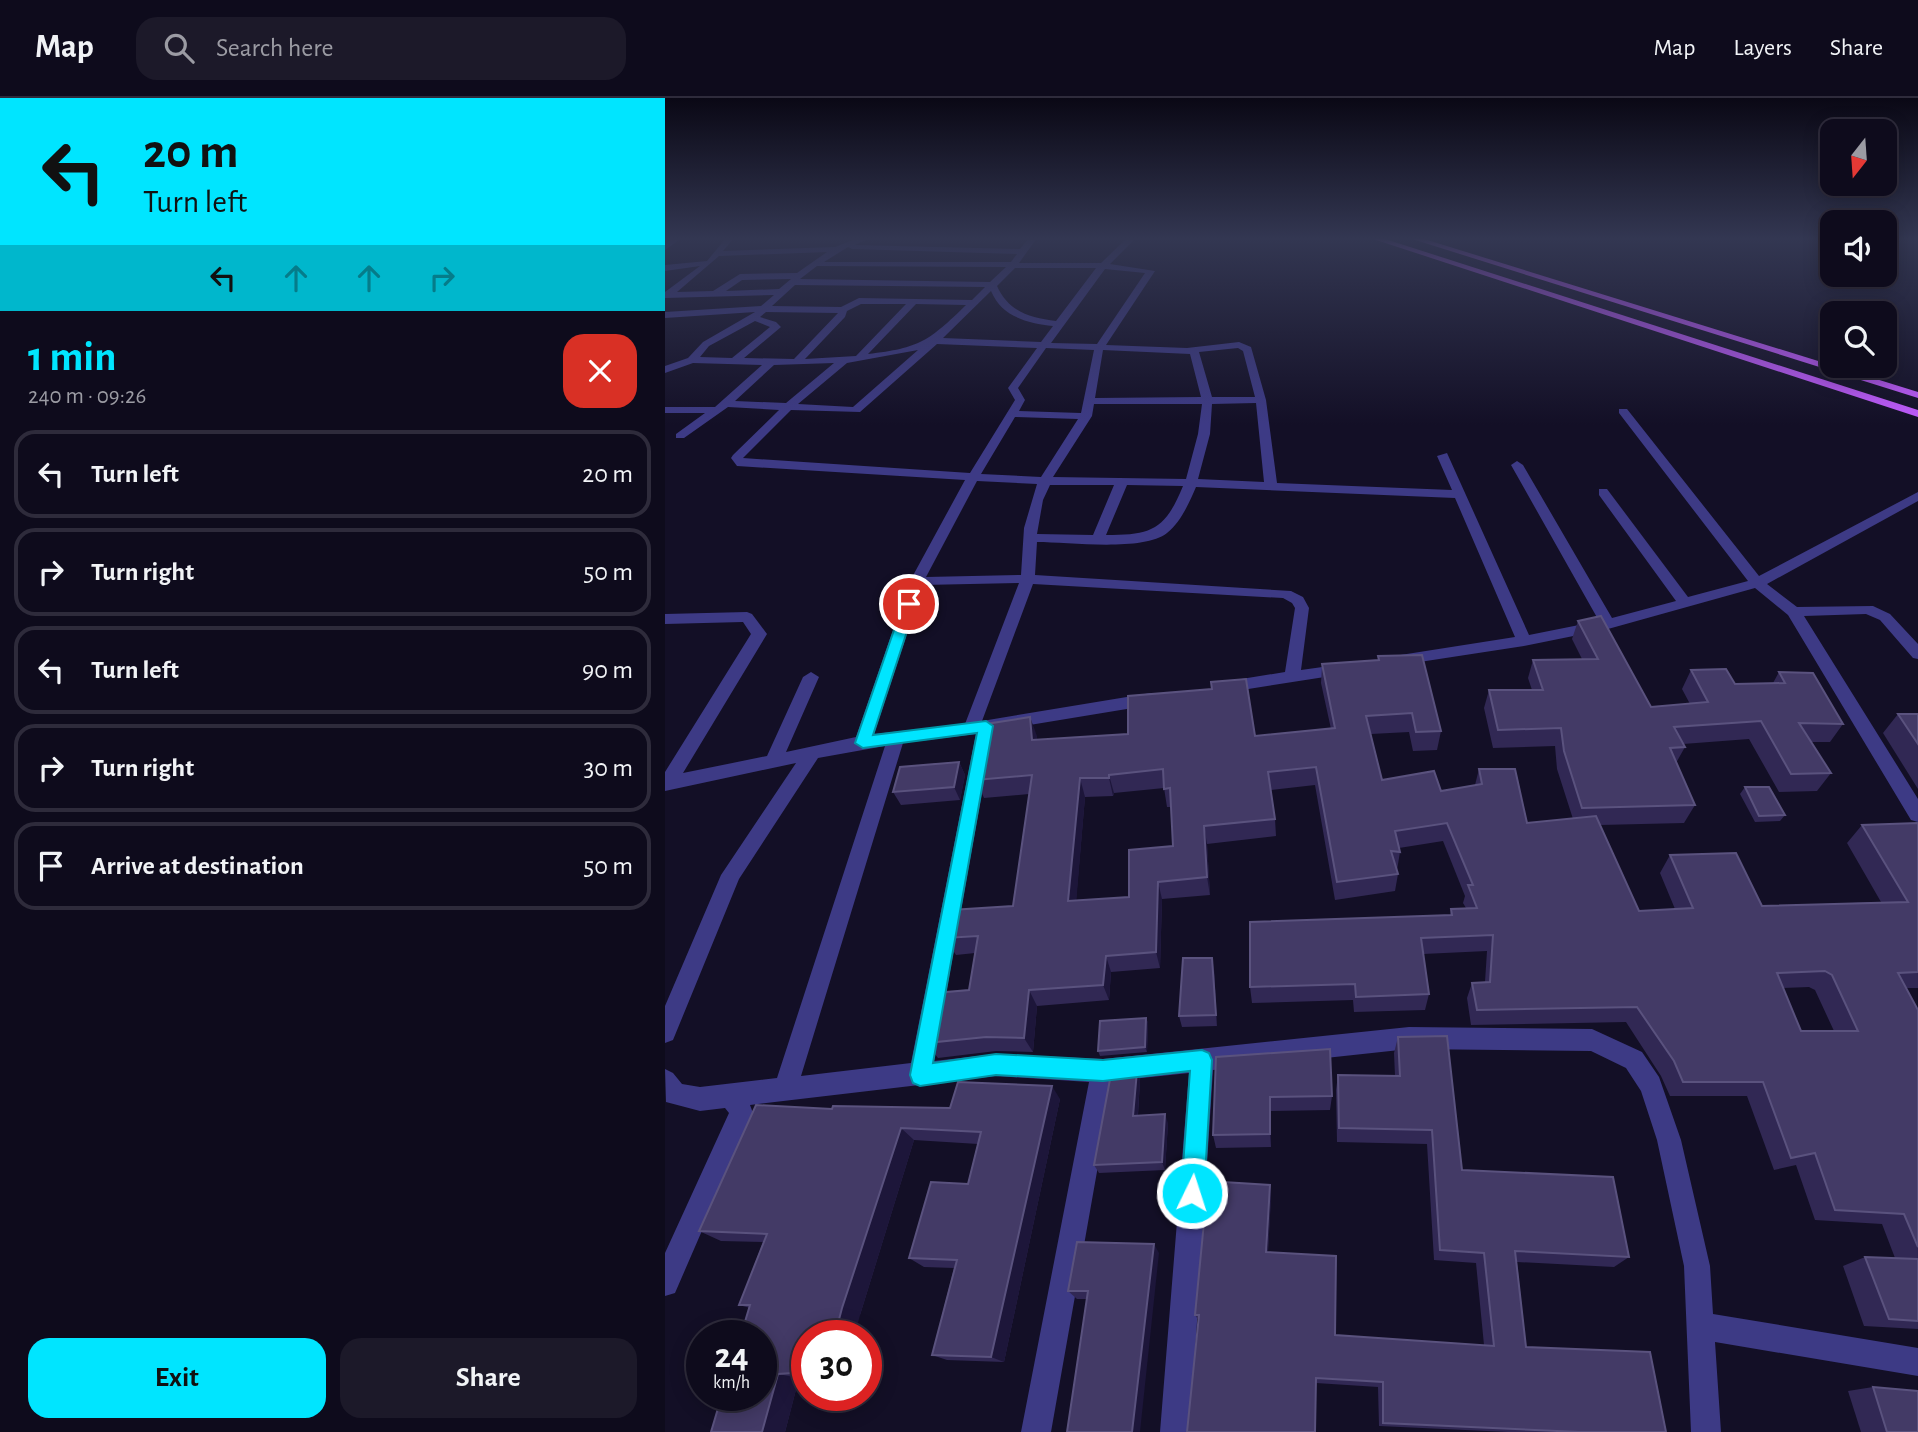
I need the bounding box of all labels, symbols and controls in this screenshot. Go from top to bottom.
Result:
search box [136,17,626,80]
icon: search [160,29,198,67]
text: Map [35,31,94,64]
text: Search here [216,35,334,61]
text: Map [1653,36,1695,60]
text: Layers [1733,36,1792,60]
text: Share [1830,36,1883,60]
north arrow [1820,119,1897,196]
map controls [1820,119,1897,378]
icon: left [28,126,119,217]
text: 20 m [143,128,239,177]
text: Turn left [143,186,247,218]
button: sound [1820,210,1897,287]
icon: left [204,259,242,297]
icon: ahead [277,259,315,297]
icon: ahead [350,259,388,297]
icon: right [423,259,461,297]
button: search [1820,301,1897,378]
button: close [563,334,637,408]
text: 1 min [28,336,117,378]
text: 240 m · 09:26 [28,385,146,408]
icon: left [32,455,70,493]
text: Turn left [91,461,179,487]
text: 20 m [582,461,633,487]
icon: right [32,553,70,591]
text: Turn right [91,559,194,585]
text: 50 m [583,559,633,585]
pin [879,574,939,634]
icon: arrive [890,585,928,623]
icon: left [32,651,70,689]
text: Turn left [91,657,179,683]
text: 90 m [582,657,633,683]
icon: right [32,749,70,787]
text: Turn right [91,755,194,781]
text: 30 m [583,755,633,781]
icon: arrive [32,847,70,885]
text: Arrive at destination [91,853,304,879]
text: 50 m [583,853,633,879]
position arrow [1155,1156,1229,1230]
speed limit sign: 30 [791,1320,882,1411]
button: Exit [28,1338,326,1418]
button: Share [340,1338,637,1418]
text: 24 [714,1339,749,1374]
text: km/h [713,1374,750,1392]

